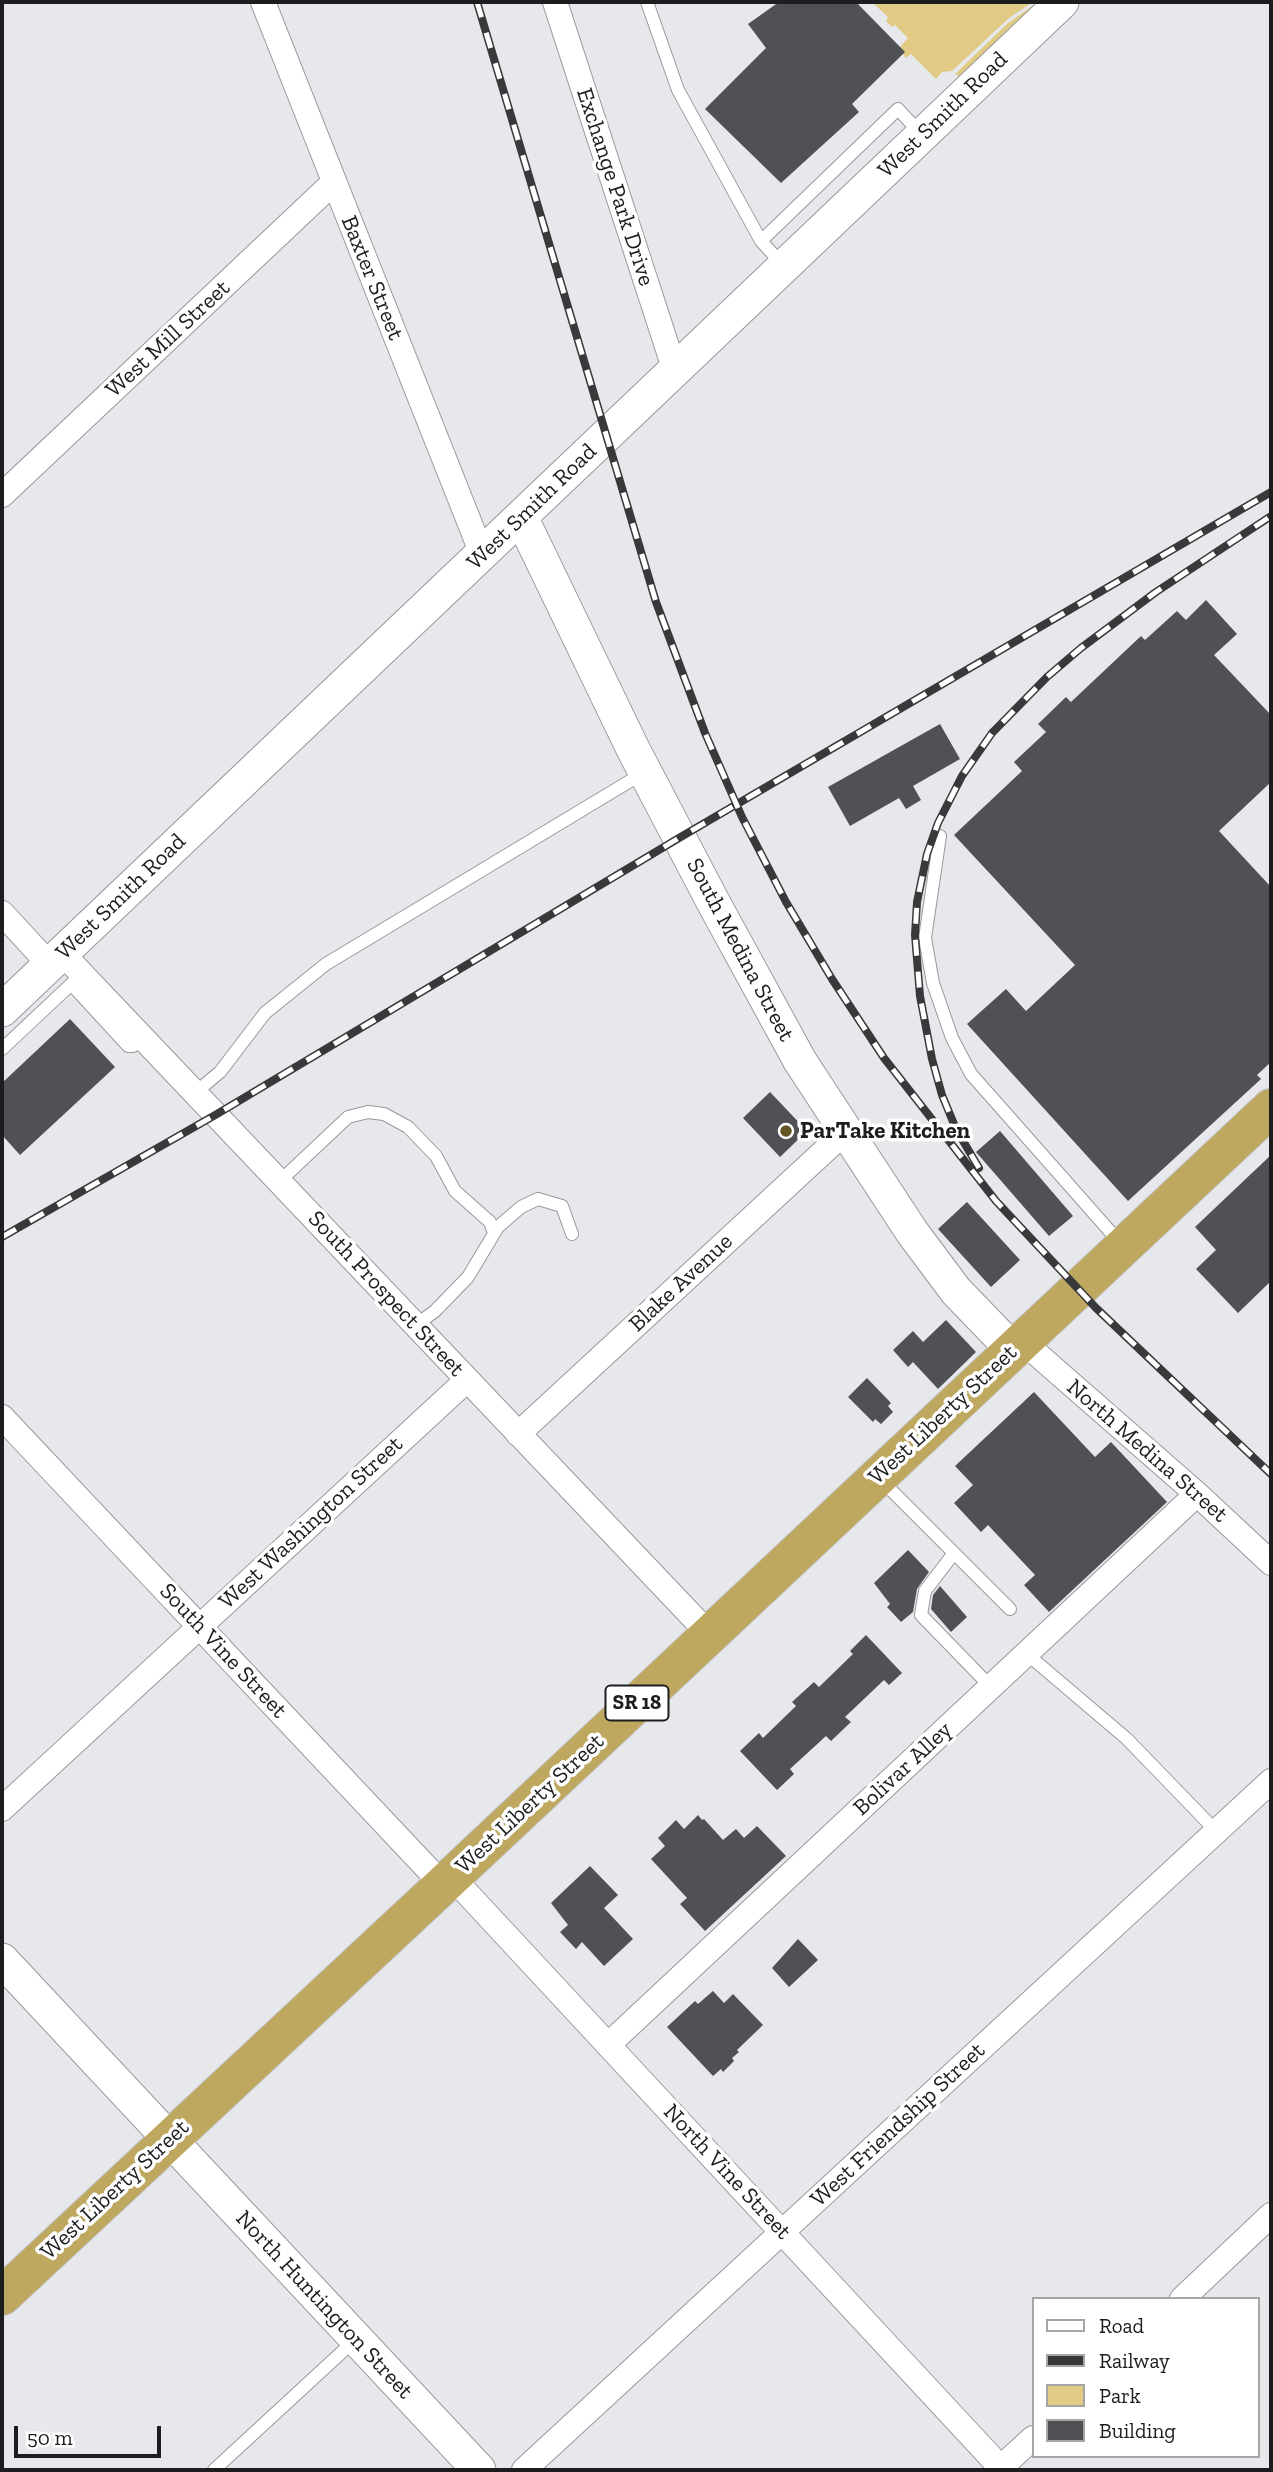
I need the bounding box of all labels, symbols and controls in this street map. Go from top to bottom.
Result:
street label: West Smith Road [872,46,1014,184]
street label: Exchange Park Drive [570,85,660,289]
street label: Baxter Street [335,212,409,344]
street label: West Mill Street [100,274,236,404]
street label: West Smith Road [461,438,603,576]
street label: West Smith Road [50,828,192,966]
street label: South Medina Street [680,854,800,1046]
place label: ParTake Kitchen [800,1117,970,1145]
marker: ParTake Kitchen [778,1123,794,1139]
street label: South Prospect Street [302,1205,470,1383]
street label: Blake Avenue [624,1228,738,1338]
street label: West Liberty Street [863,1339,1023,1491]
street label: North Medina Street [1061,1374,1233,1528]
street label: West Washington Street [213,1431,409,1615]
street label: South Vine Street [153,1578,293,1724]
road number: SR 18 [606,1686,668,1720]
street label: Bolivar Alley [848,1716,958,1822]
street label: West Liberty Street [450,1728,610,1880]
street label: West Friendship Street [805,2037,991,2213]
street label: North Vine Street [657,2098,797,2246]
street label: West Liberty Street [35,2114,195,2266]
street label: North Huntington Street [229,2205,419,2405]
legend [1032,2297,1259,2458]
text: Road [1099,2313,1144,2338]
text: Railway [1099,2348,1170,2373]
text: Park [1099,2383,1141,2408]
scale bar [18,2412,164,2456]
text: Building [1099,2418,1176,2443]
text: 50 m [27,2425,73,2450]

